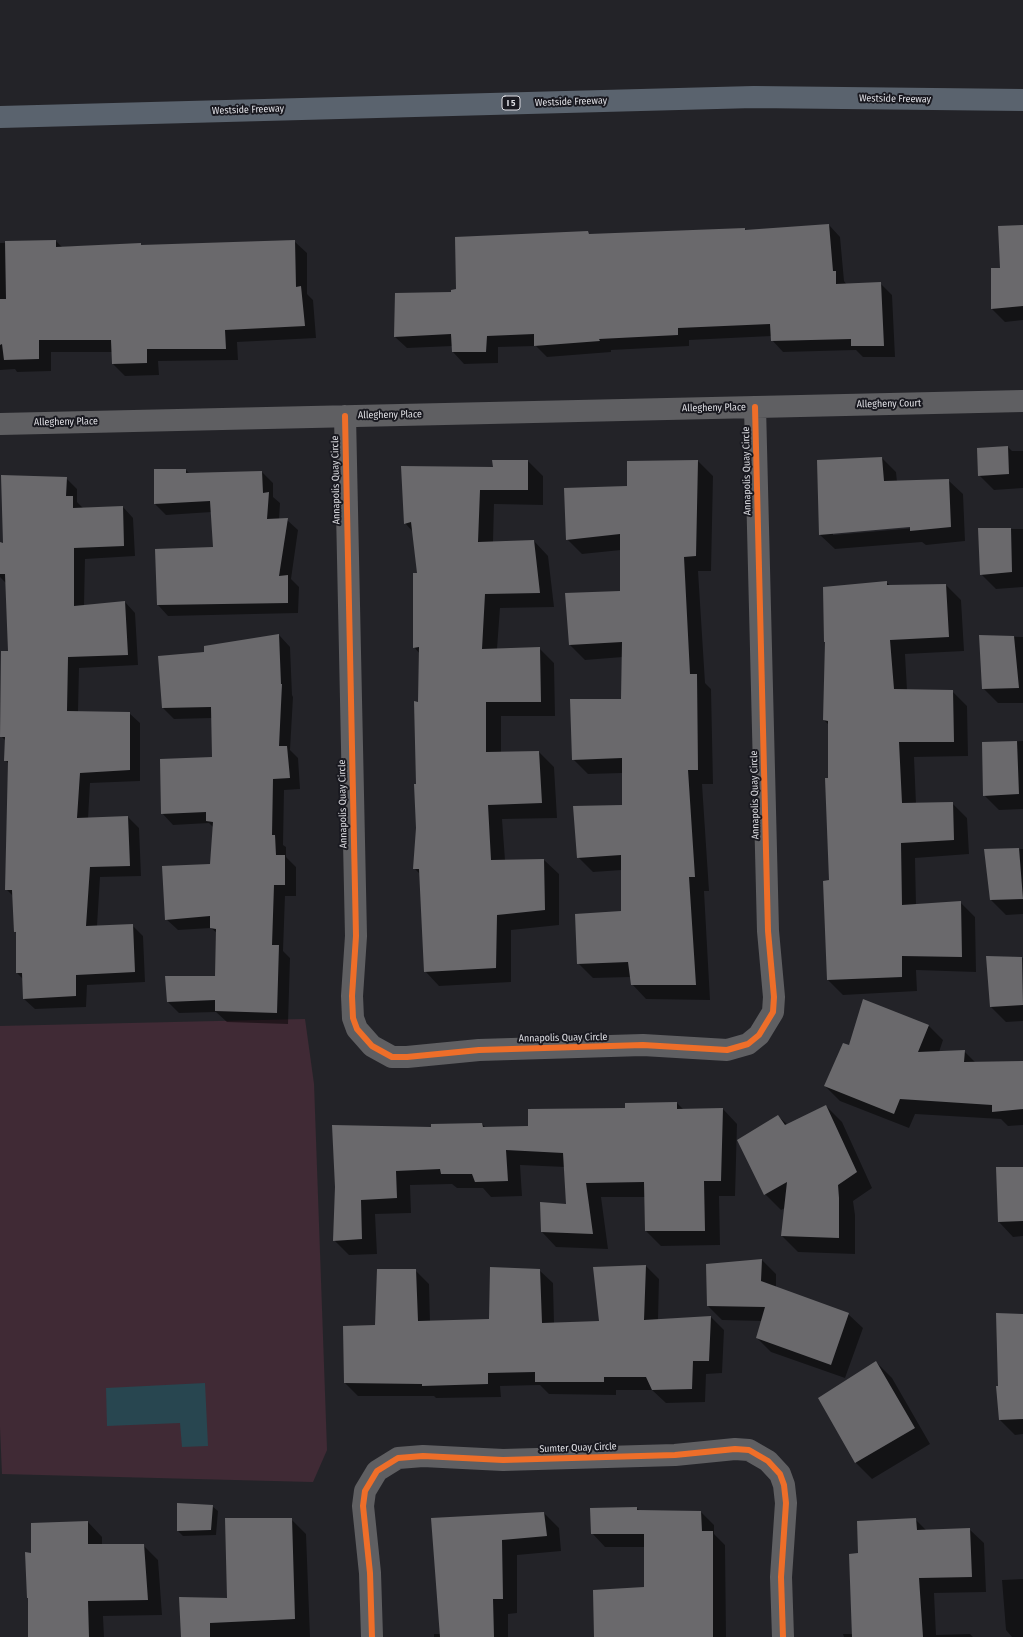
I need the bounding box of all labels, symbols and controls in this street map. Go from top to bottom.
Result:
street label: Westside Freeway [859,92,931,106]
street label: Westside Freeway [535,95,607,109]
road number: I 5 [502,96,520,110]
street label: Westside Freeway [212,103,284,117]
street label: Allegheny Court [857,397,921,411]
street label: Allegheny Place [682,401,746,415]
street label: Allegheny Place [358,408,422,422]
street label: Allegheny Place [34,415,98,429]
street label: Annapolis Quay Circle [740,427,754,515]
street label: Annapolis Quay Circle [329,436,343,524]
street label: Annapolis Quay Circle [748,751,762,839]
street label: Annapolis Quay Circle [336,760,350,848]
street label: Annapolis Quay Circle [519,1031,607,1045]
street label: Sumter Quay Circle [539,1441,617,1455]

